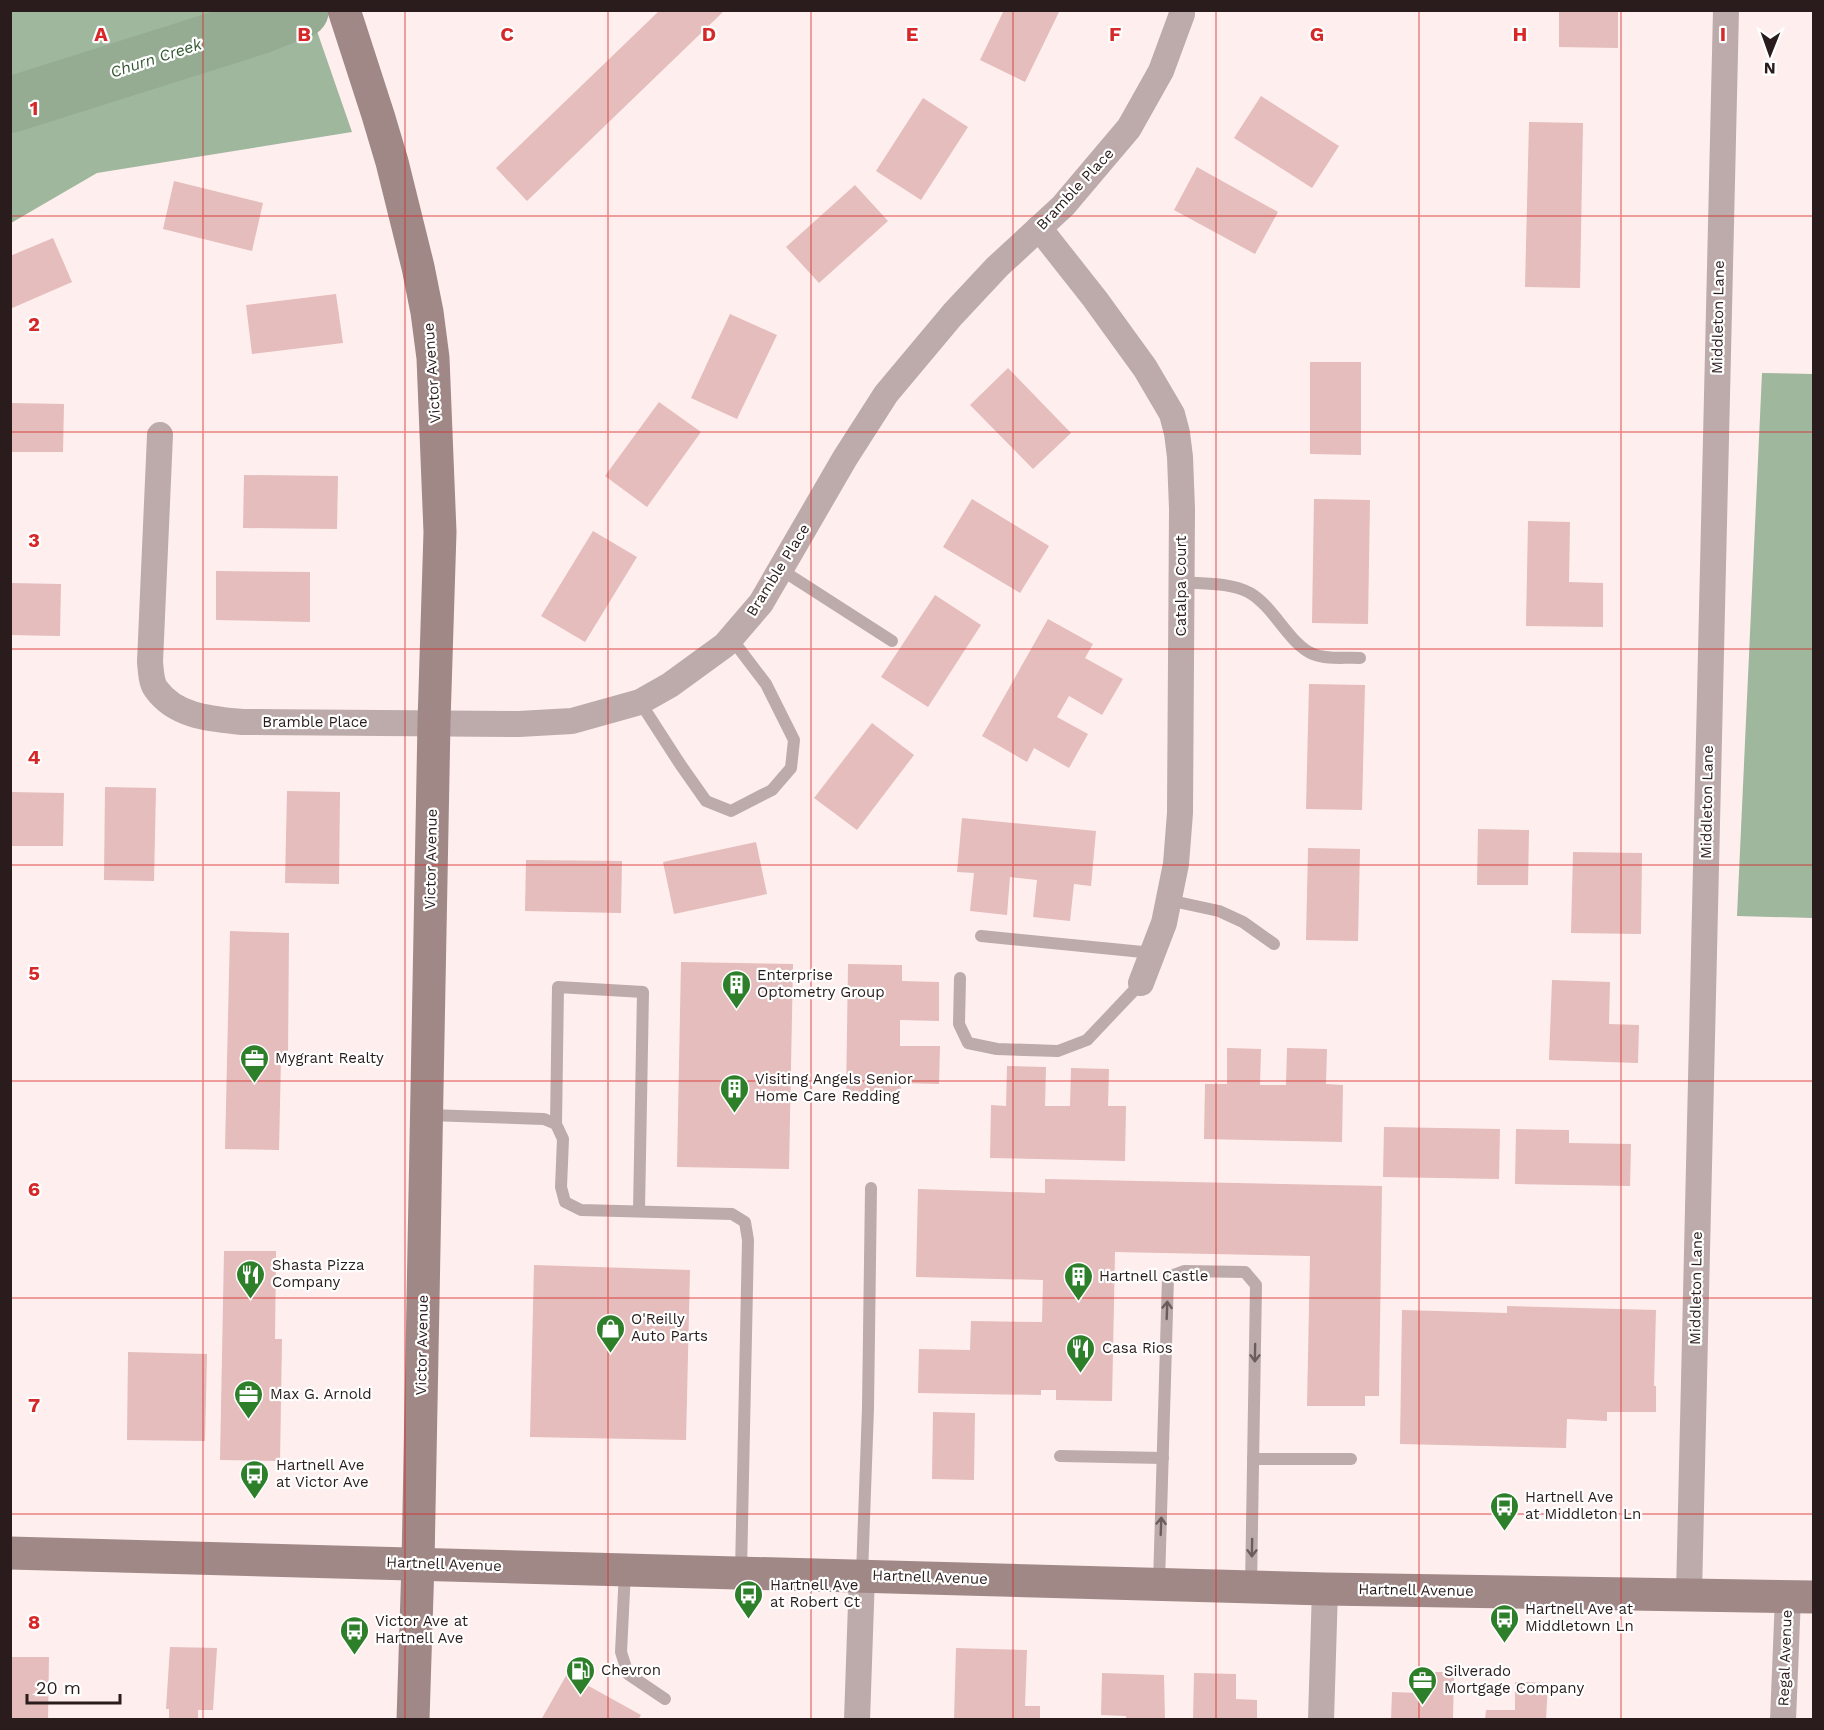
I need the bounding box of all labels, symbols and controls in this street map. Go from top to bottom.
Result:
text: A [94,22,108,46]
text: B [297,22,311,46]
text: C [500,22,514,46]
text: D [702,22,716,46]
text: E [906,22,918,46]
text: F [1109,22,1121,46]
text: G [1310,22,1324,46]
text: H [1513,22,1527,46]
text: I [1720,22,1726,46]
north arrow [1740,24,1800,84]
water label: Churn Creek [108,34,205,82]
text: N [1764,59,1776,78]
text: 1 [30,96,38,120]
street label: Bramble Place [1032,144,1118,234]
street label: Middleton Lane [1708,260,1728,374]
text: 2 [28,312,40,336]
street label: Victor Avenue [420,322,444,424]
street label: Bramble Place [742,520,814,620]
text: 3 [28,528,40,552]
street label: Catalpa Court [1172,535,1190,637]
street label: Bramble Place [262,713,368,731]
text: 4 [28,745,41,769]
street label: Middleton Lane [1697,745,1717,859]
street label: Victor Avenue [421,808,441,910]
text: 5 [28,961,40,985]
place label: Enterprise Optometry Group [757,966,885,1001]
building icon: Enterprise Optometry Group [720,968,752,1010]
office icon: Mygrant Realty [238,1042,270,1084]
place label: Mygrant Realty [275,1049,384,1067]
place label: Visiting Angels Senior Home Care Redding [755,1070,913,1105]
building icon: Visiting Angels Senior Home Care Redding [718,1072,750,1114]
text: 6 [28,1177,40,1201]
street label: Middleton Lane [1686,1231,1706,1345]
place label: Shasta Pizza Company [272,1256,365,1291]
restaurant icon: Shasta Pizza Company [235,1258,267,1300]
building icon: Hartnell Castle [1062,1260,1094,1302]
place label: Hartnell Castle [1099,1267,1208,1285]
street label: Victor Avenue [412,1294,432,1396]
one-way arrow [1161,1300,1173,1320]
place label: O'Reilly Auto Parts [631,1310,708,1345]
shop icon: O'Reilly Auto Parts [594,1312,626,1354]
restaurant icon: Casa Rios [1065,1332,1097,1374]
place label: Casa Rios [1102,1339,1173,1357]
one-way arrow [1249,1342,1261,1362]
office icon: Max G. Arnold [233,1378,265,1420]
place label: Max G. Arnold [270,1385,372,1403]
text: 7 [28,1393,40,1417]
place label: Hartnell Ave at Victor Ave [276,1456,369,1491]
bus stop icon: Hartnell Ave at Victor Ave [239,1458,271,1500]
place label: Hartnell Ave at Middleton Ln [1525,1488,1641,1523]
bus stop icon: Hartnell Ave at Middleton Ln [1488,1490,1520,1532]
one-way arrow [1155,1516,1167,1536]
one-way arrow [1246,1537,1257,1557]
street label: Hartnell Avenue [386,1553,502,1575]
street label: Hartnell Avenue [872,1566,988,1588]
place label: Hartnell Ave at Robert Ct [770,1576,861,1611]
bus stop icon: Hartnell Ave at Robert Ct [733,1578,765,1620]
street label: Hartnell Avenue [1358,1580,1474,1600]
place label: Hartnell Ave at Middletown Ln [1525,1600,1634,1635]
bus stop icon: Hartnell Ave at Middletown Ln [1488,1602,1520,1644]
street label: Regal Avenue [1774,1609,1796,1707]
text: 8 [28,1610,40,1634]
place label: Victor Ave at Hartnell Ave [375,1612,469,1647]
bus stop icon: Victor Ave at Hartnell Ave [338,1614,370,1656]
fuel station icon: Chevron [564,1654,596,1696]
place label: Chevron [601,1661,661,1679]
place label: Silverado Mortgage Company [1444,1662,1584,1697]
office icon: Silverado Mortgage Company [1407,1664,1439,1706]
scale bar [27,1667,120,1705]
text: 20 m [36,1677,81,1698]

